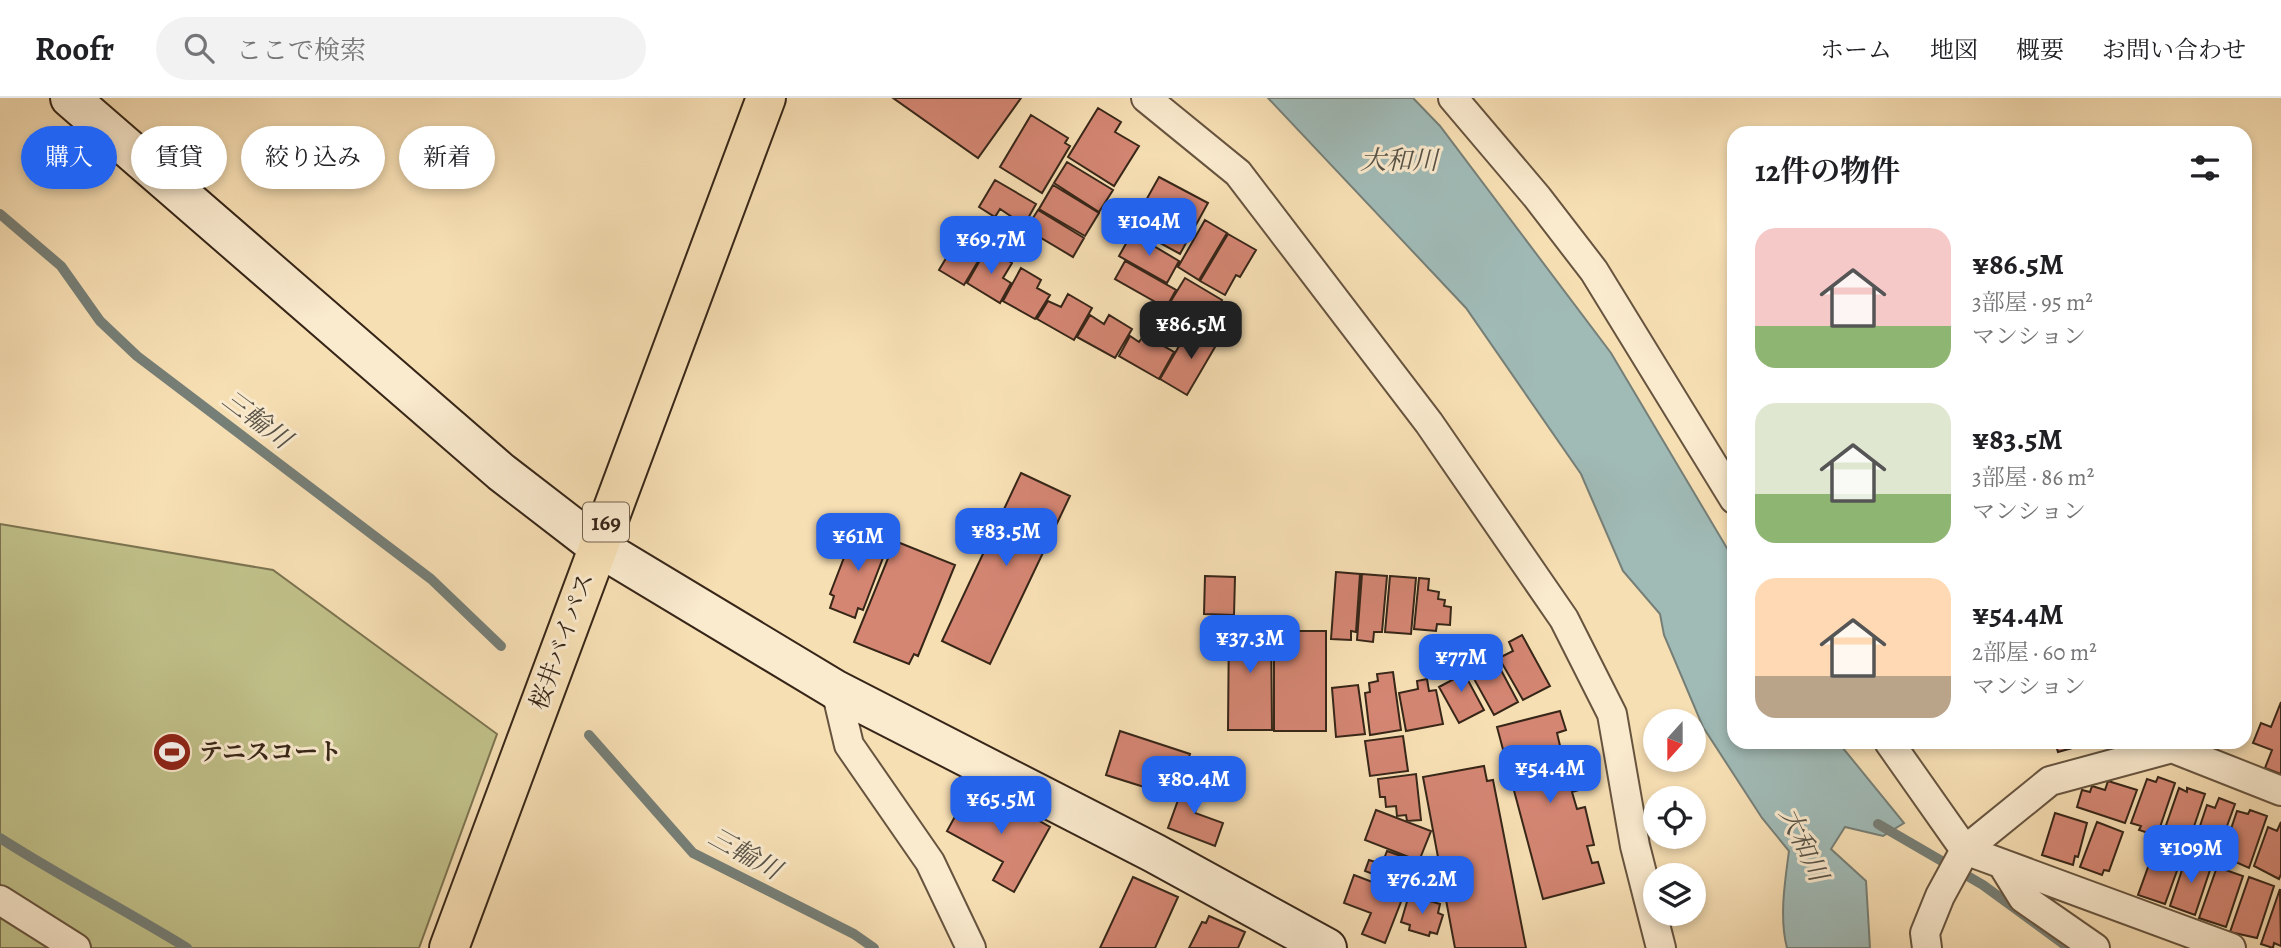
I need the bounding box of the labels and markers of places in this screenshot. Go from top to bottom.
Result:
pin: ¥104M [1100,198,1198,258]
pin: ¥69.7M [934,216,1048,276]
pin: ¥86.5M [1134,302,1248,361]
pin: ¥83.5M [949,508,1063,568]
pin: ¥61M [817,514,899,573]
pin: ¥37.3M [1193,616,1307,675]
pin: ¥77M [1420,634,1502,694]
sports icon: テニスコート [151,731,193,773]
place label: テニスコート [199,736,342,768]
pin: ¥54.4M [1493,746,1607,805]
pin: ¥80.4M [1137,756,1251,816]
pin: ¥65.5M [944,776,1058,836]
pin: ¥109M [2142,826,2240,885]
pin: ¥76.2M [1365,856,1479,916]

